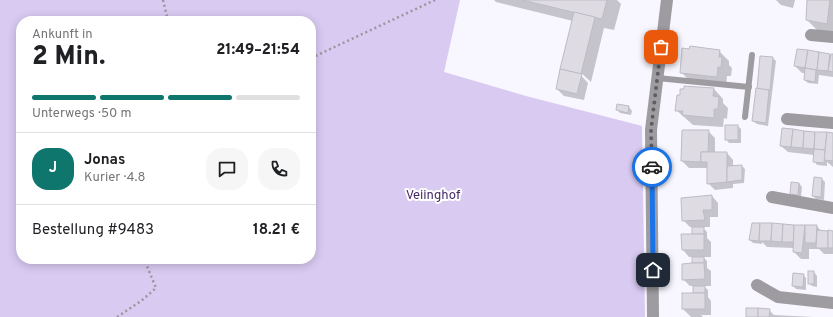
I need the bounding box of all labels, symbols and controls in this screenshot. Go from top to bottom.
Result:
text: Ankunft in [32,27,93,43]
pin [644,30,678,64]
icon: bag [650,36,672,58]
text: 2 Min. [32,41,106,74]
text: 21:49–21:54 [216,41,300,60]
text: Unterwegs · 50 m [32,106,131,122]
courier [632,147,672,187]
button: chat [206,148,248,190]
button: phone [258,148,300,190]
text: Jonas [84,151,125,170]
icon: car [641,156,663,178]
text: J [49,159,57,178]
text: Kurier · 4.8 [84,170,145,186]
park label: Veiinghof [406,188,461,204]
text: Bestellung #9483 [32,221,154,240]
text: 18.21 € [253,221,300,240]
pin [636,253,670,287]
icon: home [642,259,664,281]

